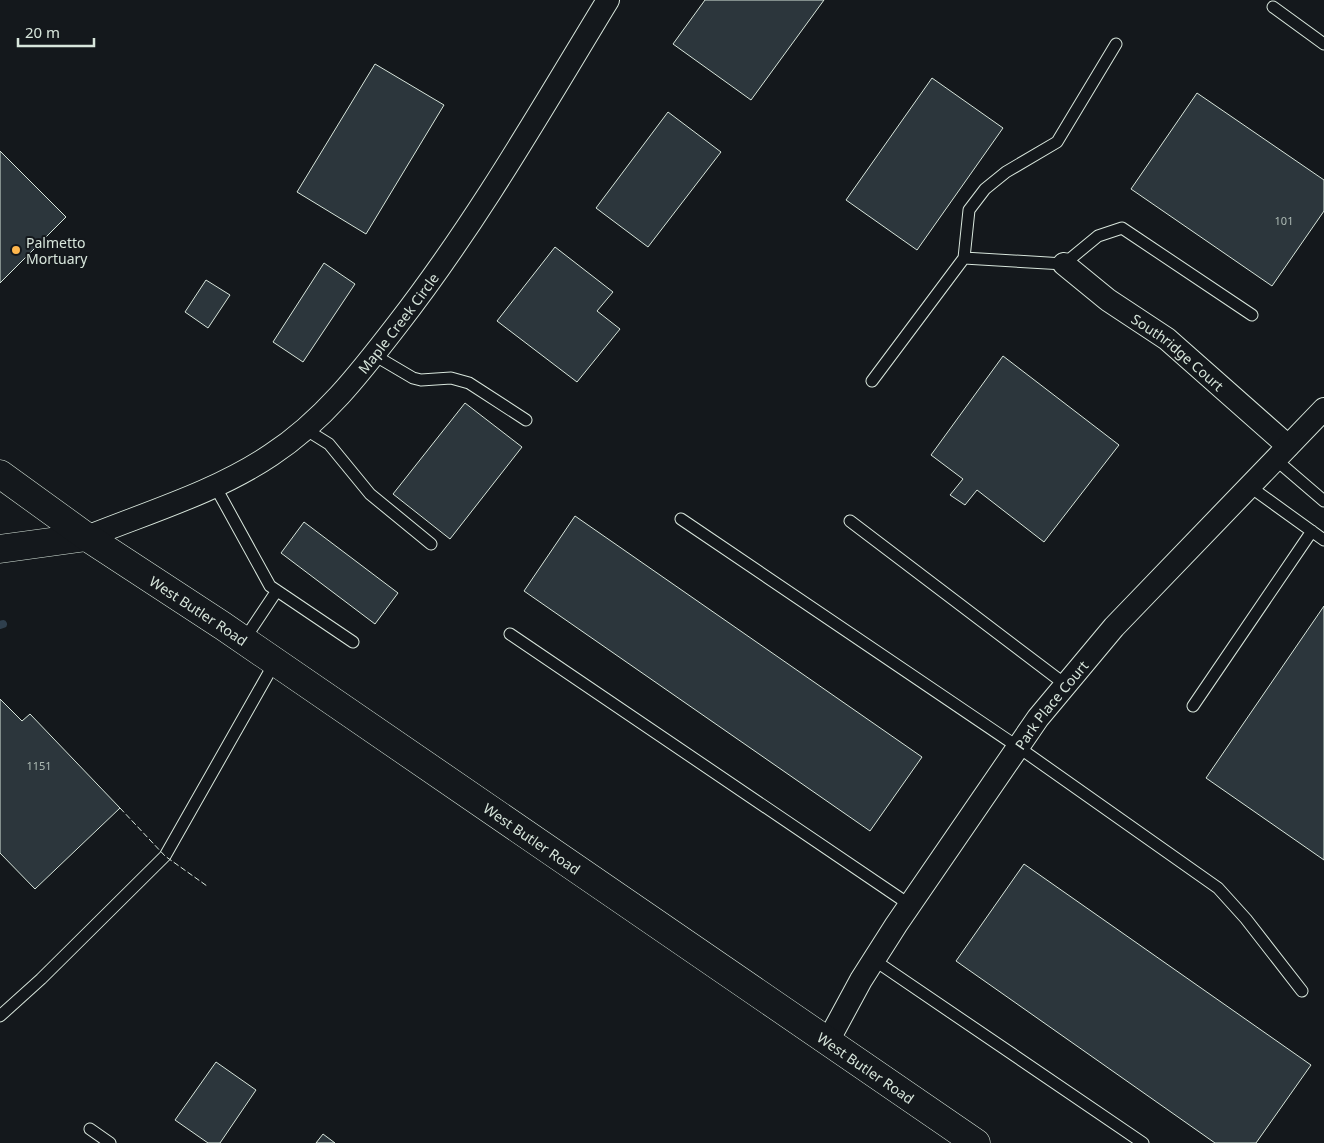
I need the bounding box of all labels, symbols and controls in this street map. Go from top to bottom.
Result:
scale bar [18,15,94,47]
text: 20 m [25,22,60,42]
house number: 101 [1275,213,1293,228]
place label: Palmetto Mortuary [26,233,88,268]
marker: Palmetto Mortuary [10,244,22,256]
street label: Maple Creek Circle [353,269,442,377]
street label: Southridge Court [1128,309,1228,395]
street label: West Butler Road [146,571,251,650]
street label: Park Place Court [1010,656,1092,753]
house number: 1151 [26,758,52,773]
street label: West Butler Road [480,798,584,878]
street label: West Butler Road [814,1028,918,1107]

